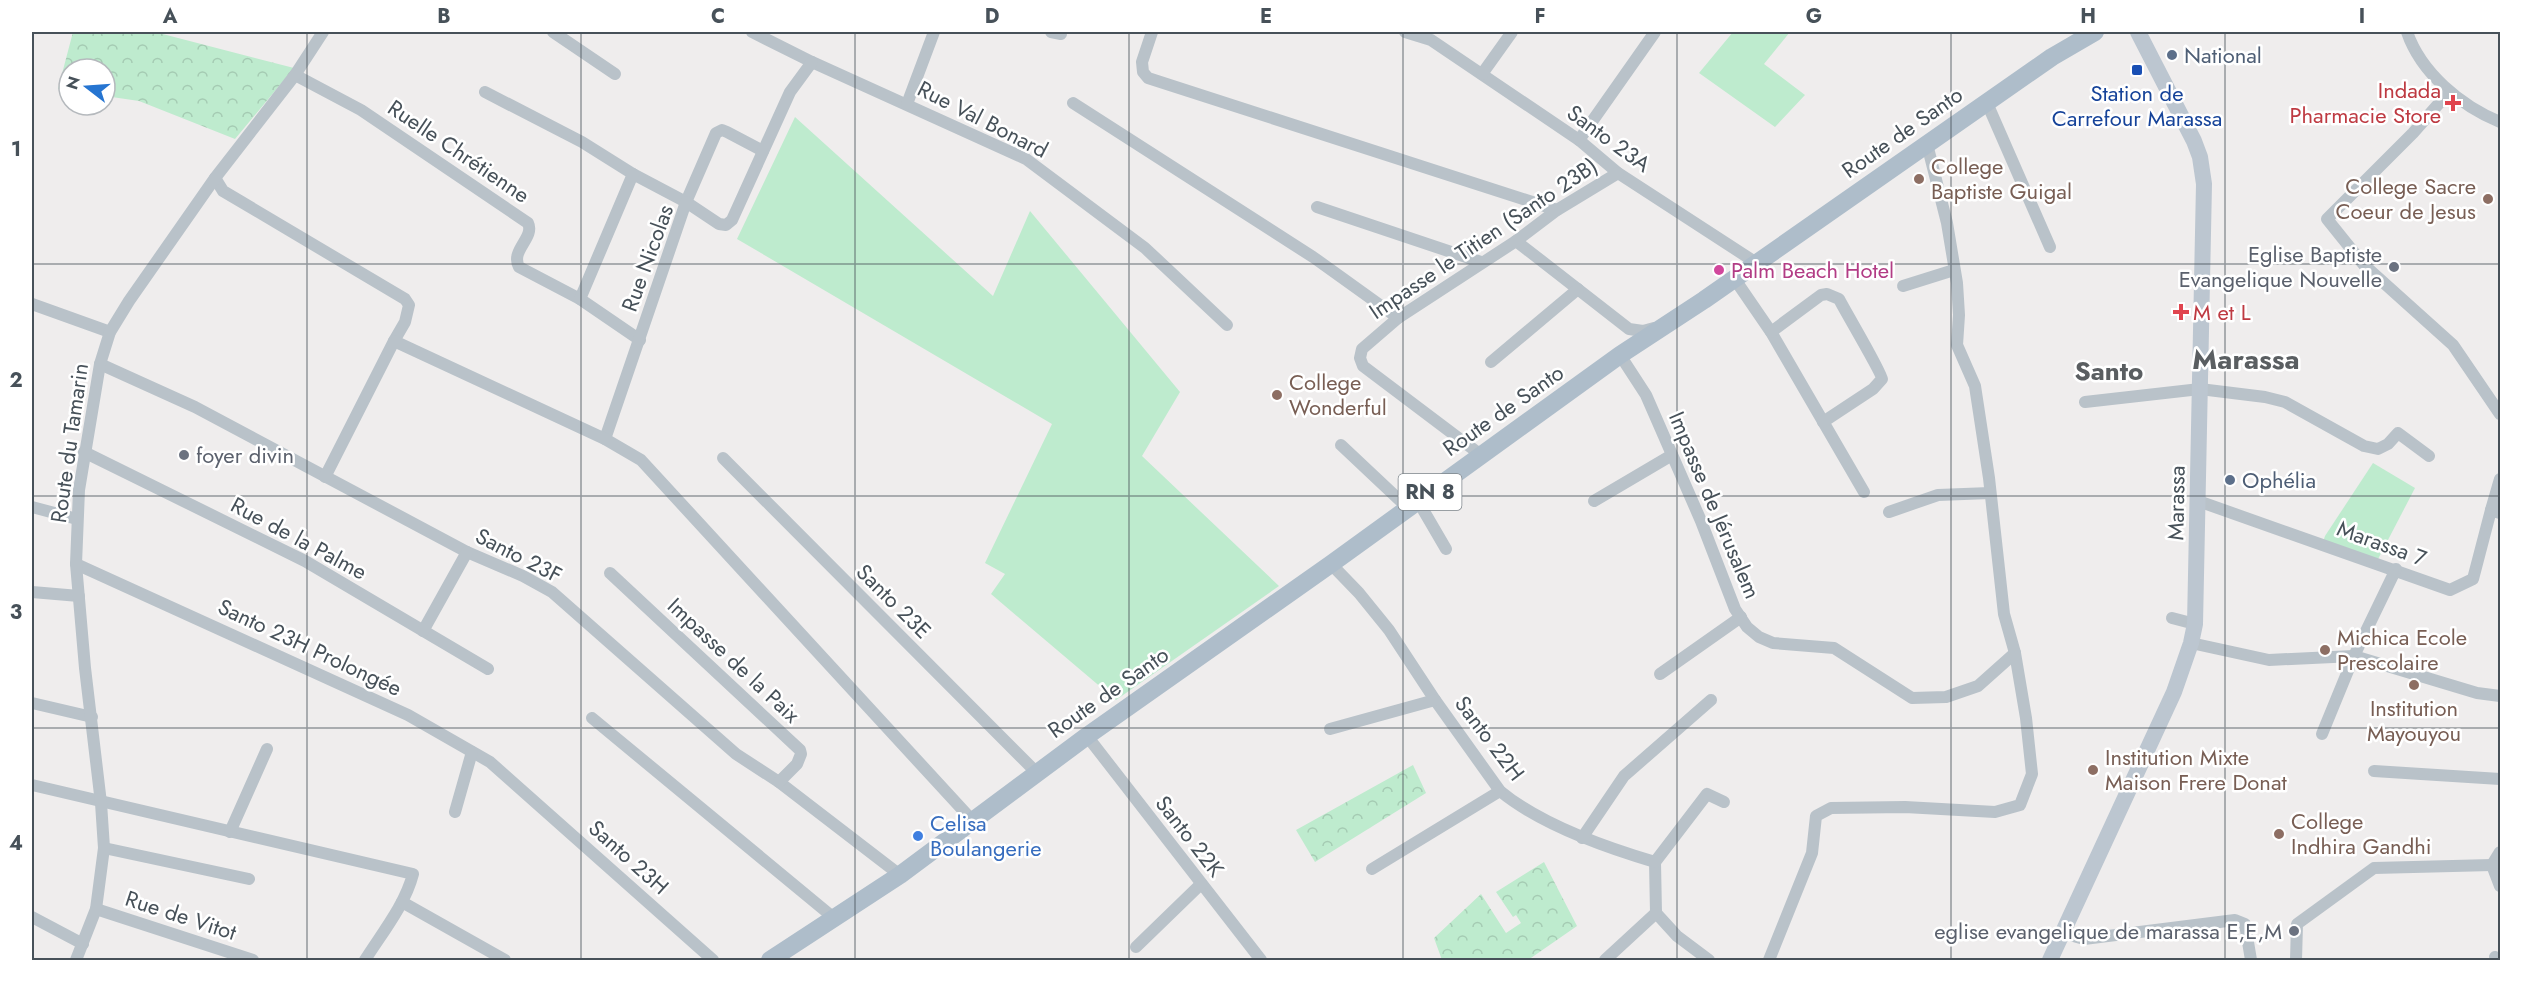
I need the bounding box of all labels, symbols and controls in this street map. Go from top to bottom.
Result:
text: A [162,2,178,31]
text: B [437,2,451,31]
text: C [711,2,725,31]
text: D [985,2,999,31]
text: E [1260,2,1272,31]
text: F [1534,2,1546,31]
text: G [1806,2,1822,31]
text: H [2080,2,2096,31]
text: I [2359,2,2365,31]
place label: National [2184,39,2262,71]
marker: National [2165,48,2179,62]
north arrow [57,57,117,117]
marker: Station de Carrefour Marassa [2130,63,2144,77]
street label: Rue Val Bonard [912,72,1054,166]
text: N [60,73,86,92]
place label: Indada Pharmacie Store [2289,74,2441,131]
place label: Station de Carrefour Marassa [2052,77,2222,134]
street label: Route de Santo [1835,78,1969,186]
street label: Ruelle Chrétienne [382,92,536,210]
marker: Indada Pharmacie Store [2446,96,2460,110]
street label: Santo 23A [1560,97,1658,180]
text: 1 [11,135,21,164]
street label: Impasse le Titien (Santo 23B) [1362,149,1604,327]
place label: College Baptiste Guigal [1931,150,2072,207]
place label: College Sacre Coeur de Jesus [2336,170,2476,227]
marker: College Baptiste Guigal [1912,172,1926,186]
marker: College Sacre Coeur de Jesus [2481,192,2495,206]
street label: Rue Nicolas [613,200,681,316]
place label: Eglise Baptiste Evangelique Nouvelle [2179,238,2382,295]
place label: Palm Beach Hotel [1731,254,1894,286]
marker: Eglise Baptiste Evangelique Nouvelle [2387,260,2401,274]
marker: Palm Beach Hotel [1712,263,1726,277]
place label: M et L [2193,296,2251,328]
marker: M et L [2174,305,2188,319]
district label: Marassa [2192,339,2300,380]
district label: Santo [2075,352,2143,390]
street label: Route de Santo [1436,356,1570,464]
street label: Route du Tamarin [42,361,96,525]
text: 2 [9,366,23,395]
place label: College Wonderful [1289,366,1387,423]
marker: College Wonderful [1270,388,1284,402]
street label: Impasse de Jérusalem [1661,406,1769,604]
place label: foyer divin [196,439,294,471]
marker: foyer divin [177,448,191,462]
place label: Ophélia [2242,464,2316,496]
street label: Marassa [2159,465,2193,541]
marker: Ophélia [2223,473,2237,487]
road number: RN 8 [1398,474,1462,510]
street label: Rue de la Palme [225,489,373,587]
street label: Marassa 7 [2333,512,2432,574]
street label: Santo 23F [470,519,568,591]
street label: Santo 23E [849,556,939,646]
street label: Santo 23H Prolongée [213,590,407,704]
street label: Impasse de la Paix [661,590,808,731]
text: 3 [10,598,22,627]
place label: Michica Ecole Prescolaire [2337,621,2467,678]
street label: Route de Santo [1041,638,1175,746]
marker: Michica Ecole Prescolaire [2318,643,2332,657]
marker: Institution Mayouyou [2407,678,2421,692]
street label: Santo 22H [1447,689,1533,787]
place label: Institution Mayouyou [2367,692,2461,749]
place label: Institution Mixte Maison Frere Donat [2105,741,2288,798]
marker: Institution Mixte Maison Frere Donat [2086,763,2100,777]
street label: Santo 22K [1148,789,1232,884]
place label: College Indhira Gandhi [2291,805,2431,862]
place label: Celisa Boulangerie [930,807,1042,864]
street label: Santo 23H [582,812,676,902]
marker: College Indhira Gandhi [2272,827,2286,841]
text: 4 [9,829,23,858]
marker: Celisa Boulangerie [911,829,925,843]
street label: Rue de Vitot [121,882,241,948]
place label: eglise evangelique de marassa E,E,M [1934,915,2282,947]
marker: eglise evangelique de marassa E,E,M [2287,924,2301,938]

